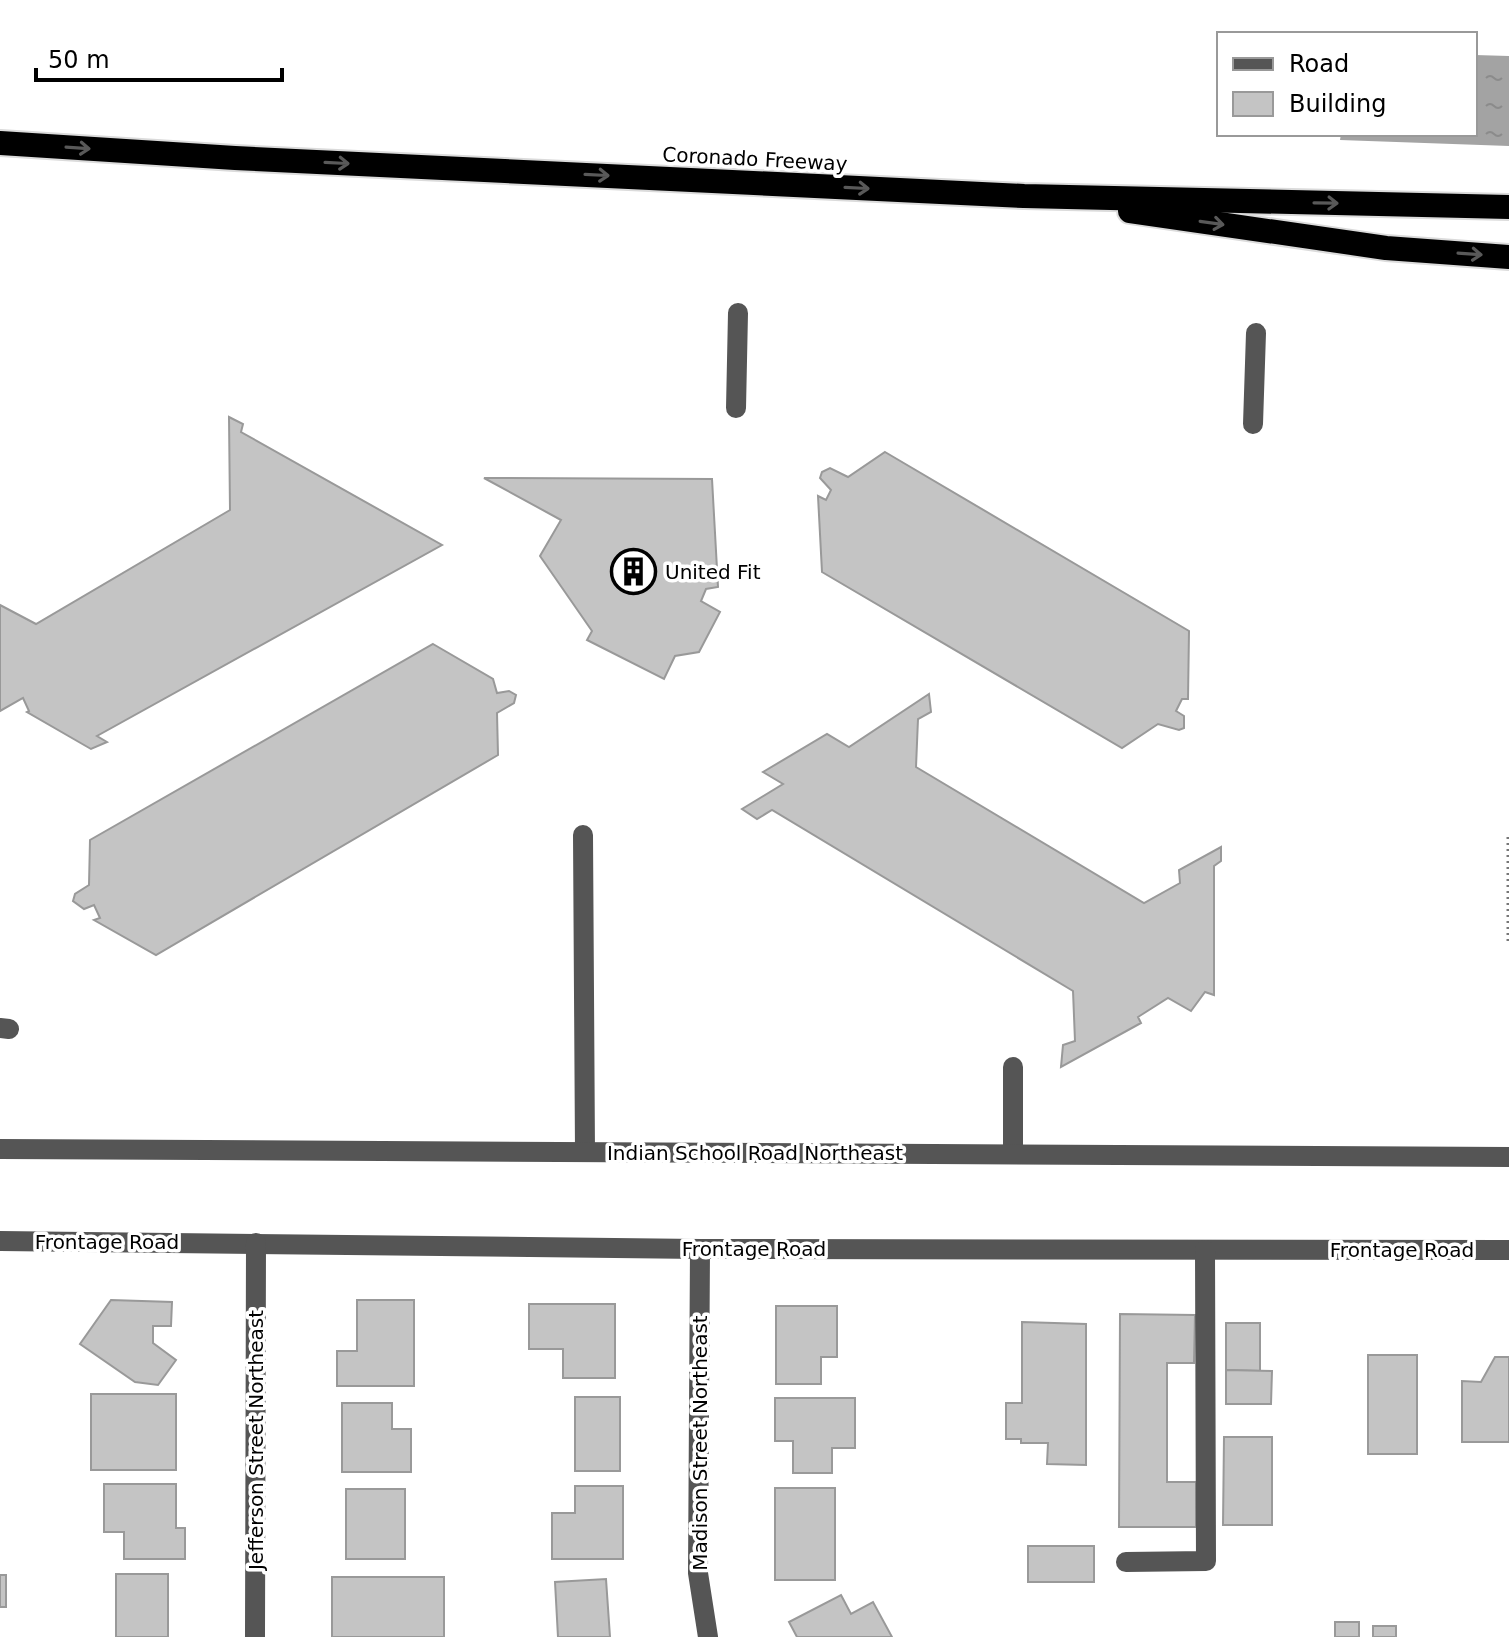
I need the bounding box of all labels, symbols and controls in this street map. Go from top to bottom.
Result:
scale bar [36,32,282,82]
legend [1217,32,1477,136]
text: 50 m [48,46,110,74]
text: Road [1289,50,1349,78]
text: Building [1289,90,1386,118]
one-way arrow [64,141,91,156]
street label: Coronado Freeway [662,142,848,176]
one-way arrow [323,156,350,171]
one-way arrow [583,168,610,183]
one-way arrow [843,180,870,195]
one-way arrow [1312,195,1339,210]
one-way arrow [1199,216,1224,231]
one-way arrow [1456,247,1483,262]
building icon: United Fit [610,548,658,596]
place label: United Fit [665,560,761,584]
street label: Indian School Road Northeast [607,1141,903,1165]
street label: Frontage Road [35,1230,179,1254]
street label: Frontage Road [682,1237,826,1261]
street label: Frontage Road [1330,1238,1474,1262]
street label: Jefferson Street Northeast [244,1310,268,1572]
street label: Madison Street Northeast [688,1315,712,1571]

